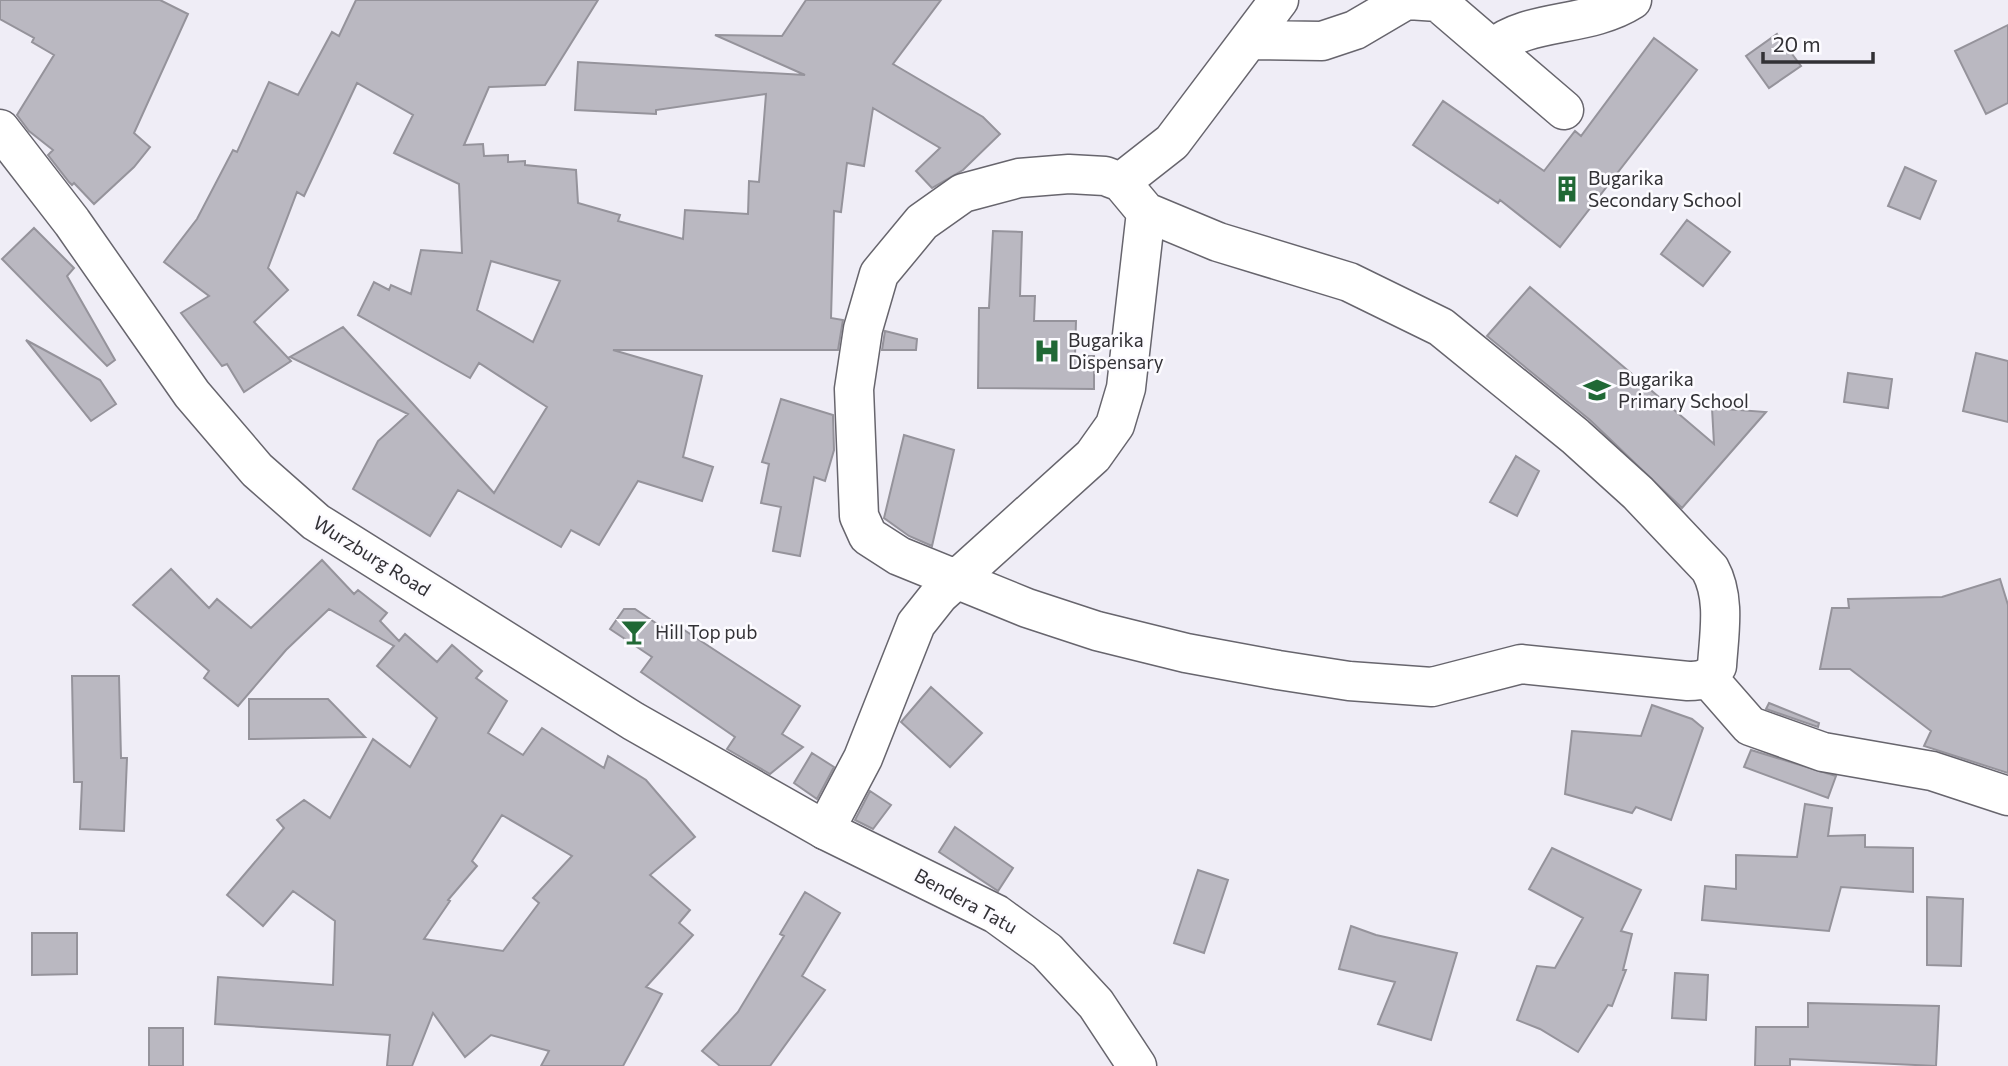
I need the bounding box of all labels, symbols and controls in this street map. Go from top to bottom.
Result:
scale bar [1763,21,1873,65]
text: 20 m [1773,31,1821,56]
place label: Bugarika Secondary School [1588,166,1742,211]
building icon: Bugarika Secondary School [1552,174,1582,204]
place label: Bugarika Dispensary [1068,328,1164,373]
hospital icon: Bugarika Dispensary [1032,336,1062,366]
place label: Bugarika Primary School [1618,367,1749,412]
school or university icon: Bugarika Primary School [1582,375,1612,405]
street label: Wurzburg Road [309,510,435,601]
bar icon: Hill Top pub [619,617,649,647]
place label: Hill Top pub [655,620,757,643]
street label: Bendera Tatu [911,863,1022,938]

